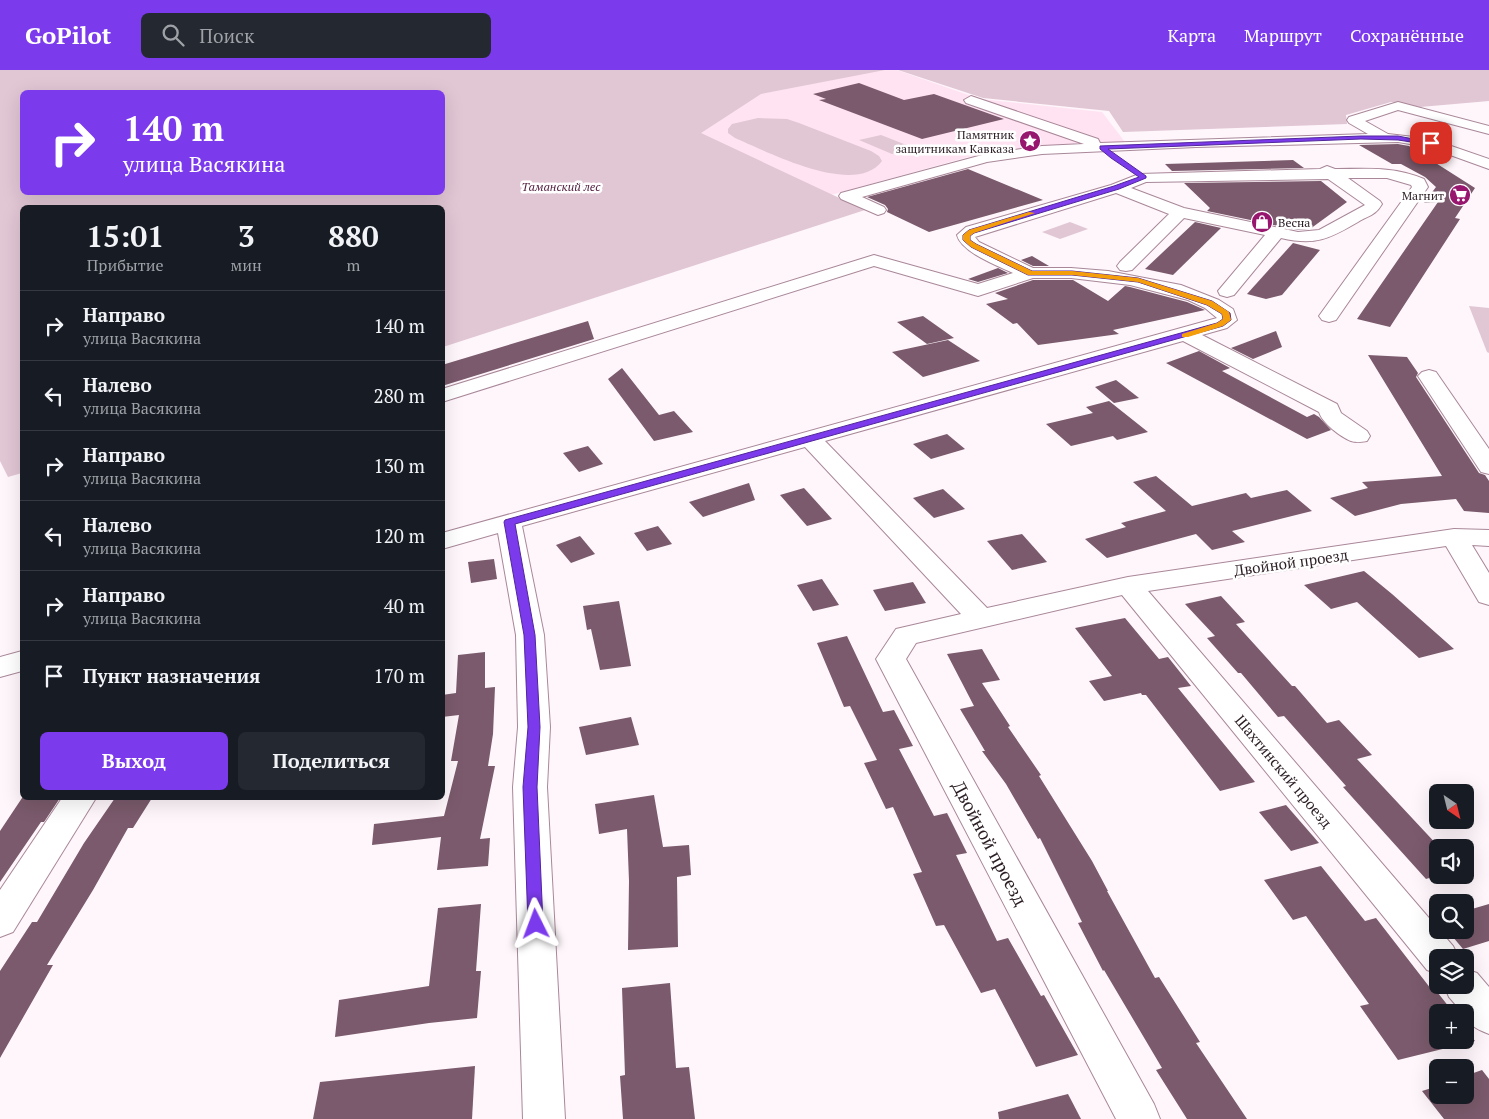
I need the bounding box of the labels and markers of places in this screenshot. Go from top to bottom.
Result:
pin [1410,122,1452,164]
place label: Памятник защитникам Кавказа [895,127,1015,156]
place icon: Памятник защитникам Кавказа [1018,129,1042,153]
supermarket icon: Магнит [1448,183,1472,207]
place label: Магнит [1402,188,1444,203]
shop icon: Весна [1250,210,1274,234]
place label: Весна [1278,215,1310,230]

